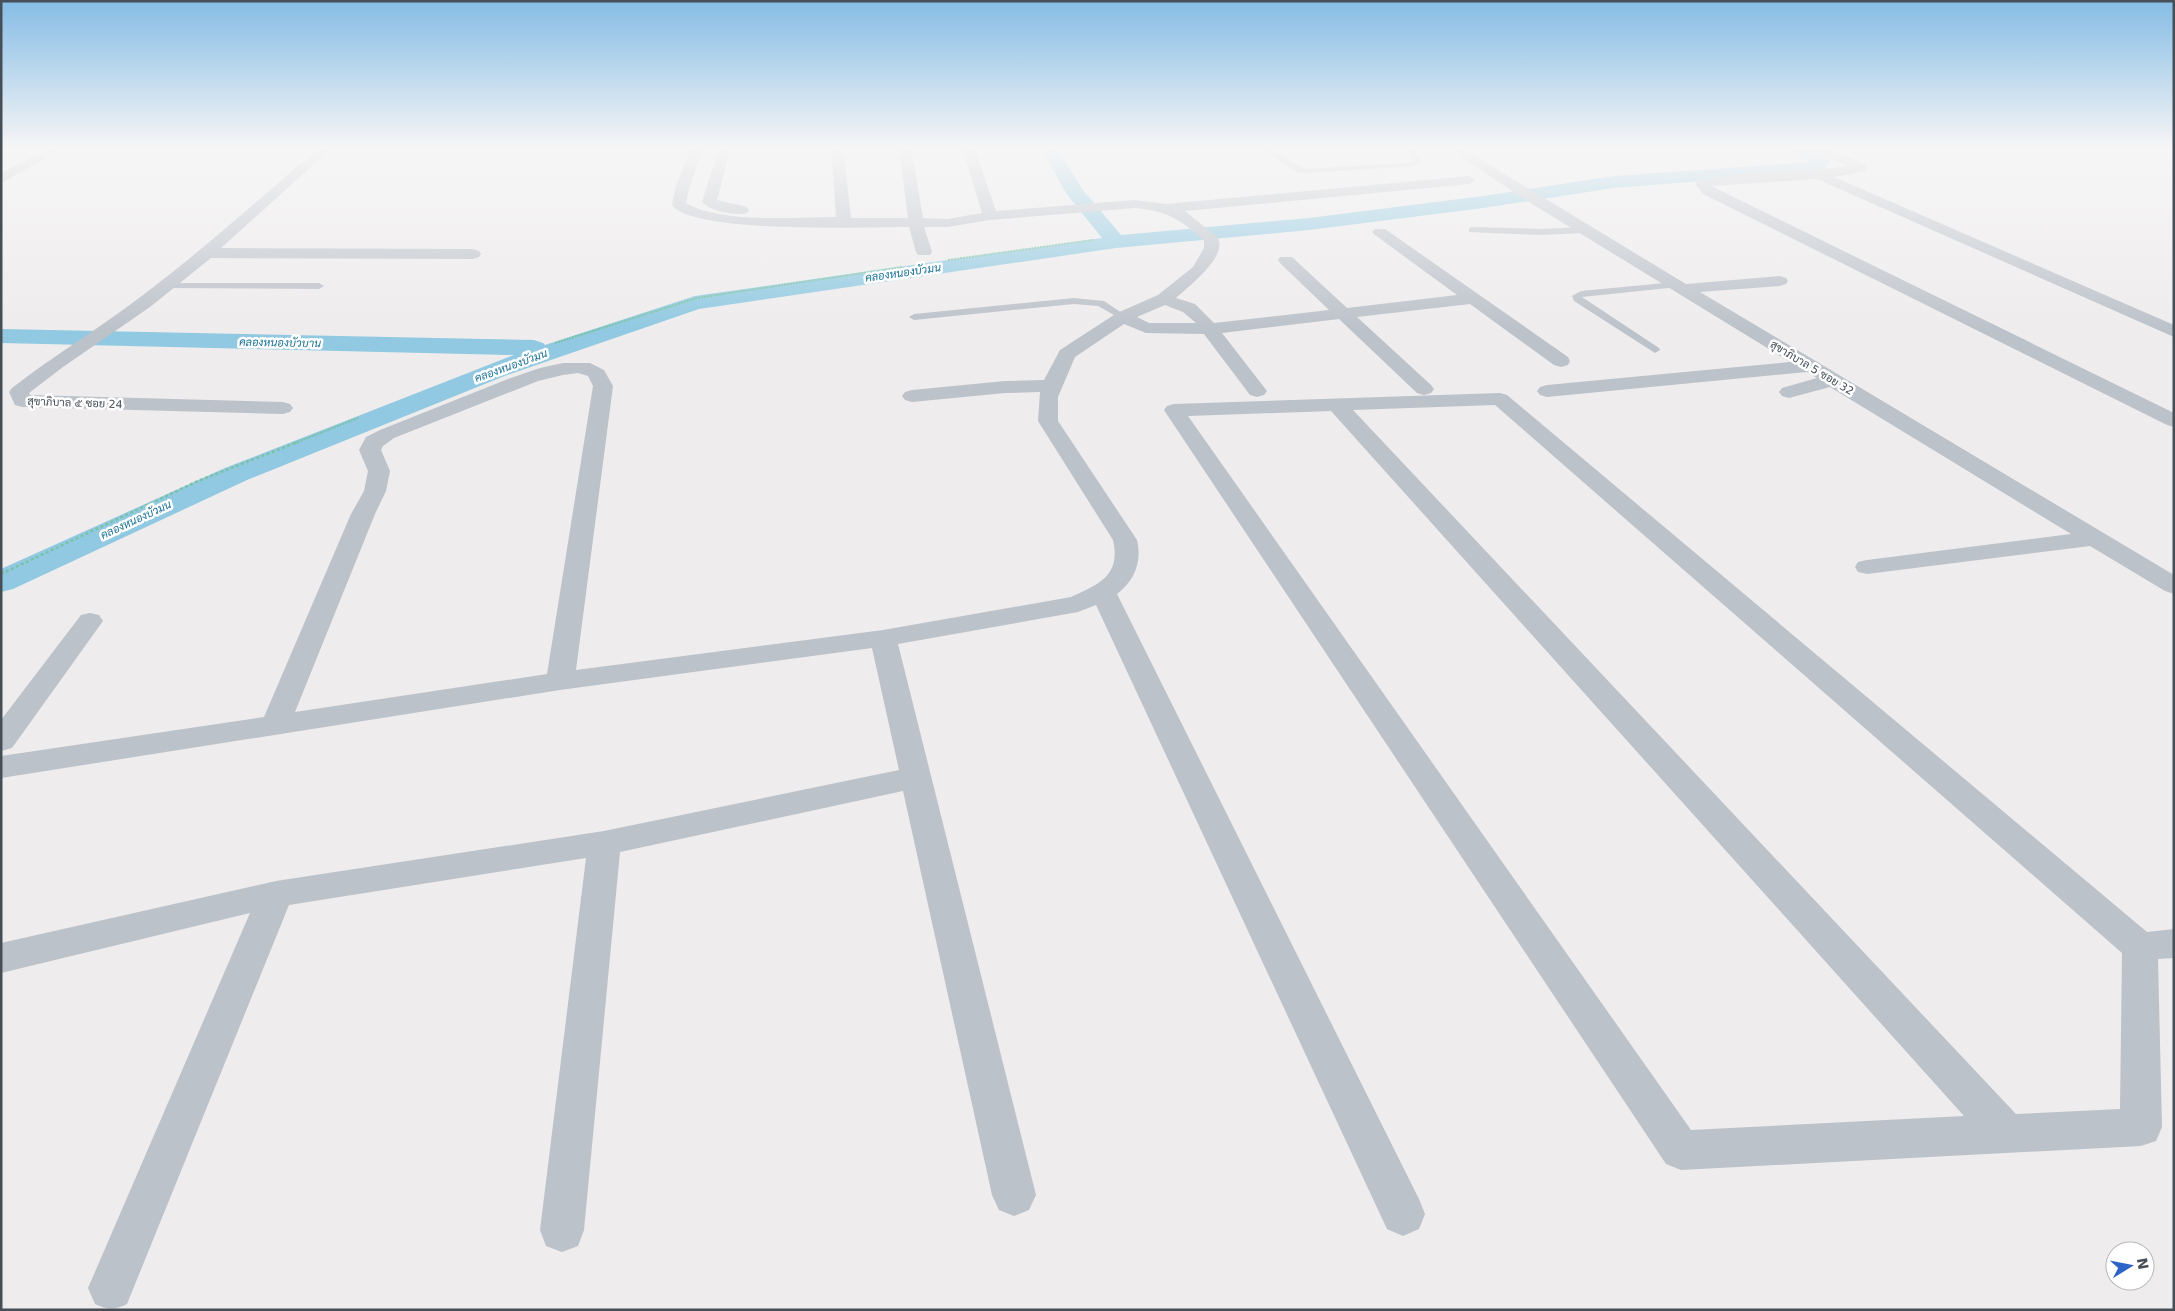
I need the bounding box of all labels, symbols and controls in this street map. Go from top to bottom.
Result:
water label: คลองหนองบัวมน [864,260,942,285]
water label: คลองหนองบัวบาน [239,335,321,350]
street label: สุขาภิบาล 5 ซอย 32 [1767,338,1856,400]
water label: คลองหนองบัวมน [473,346,549,385]
street label: สุขาภิบาล ๕ ซอย 24 [27,395,123,413]
water label: คลองหนองบัวมน [98,497,173,542]
north arrow [2105,1241,2155,1291]
text: N [2134,1257,2152,1271]

